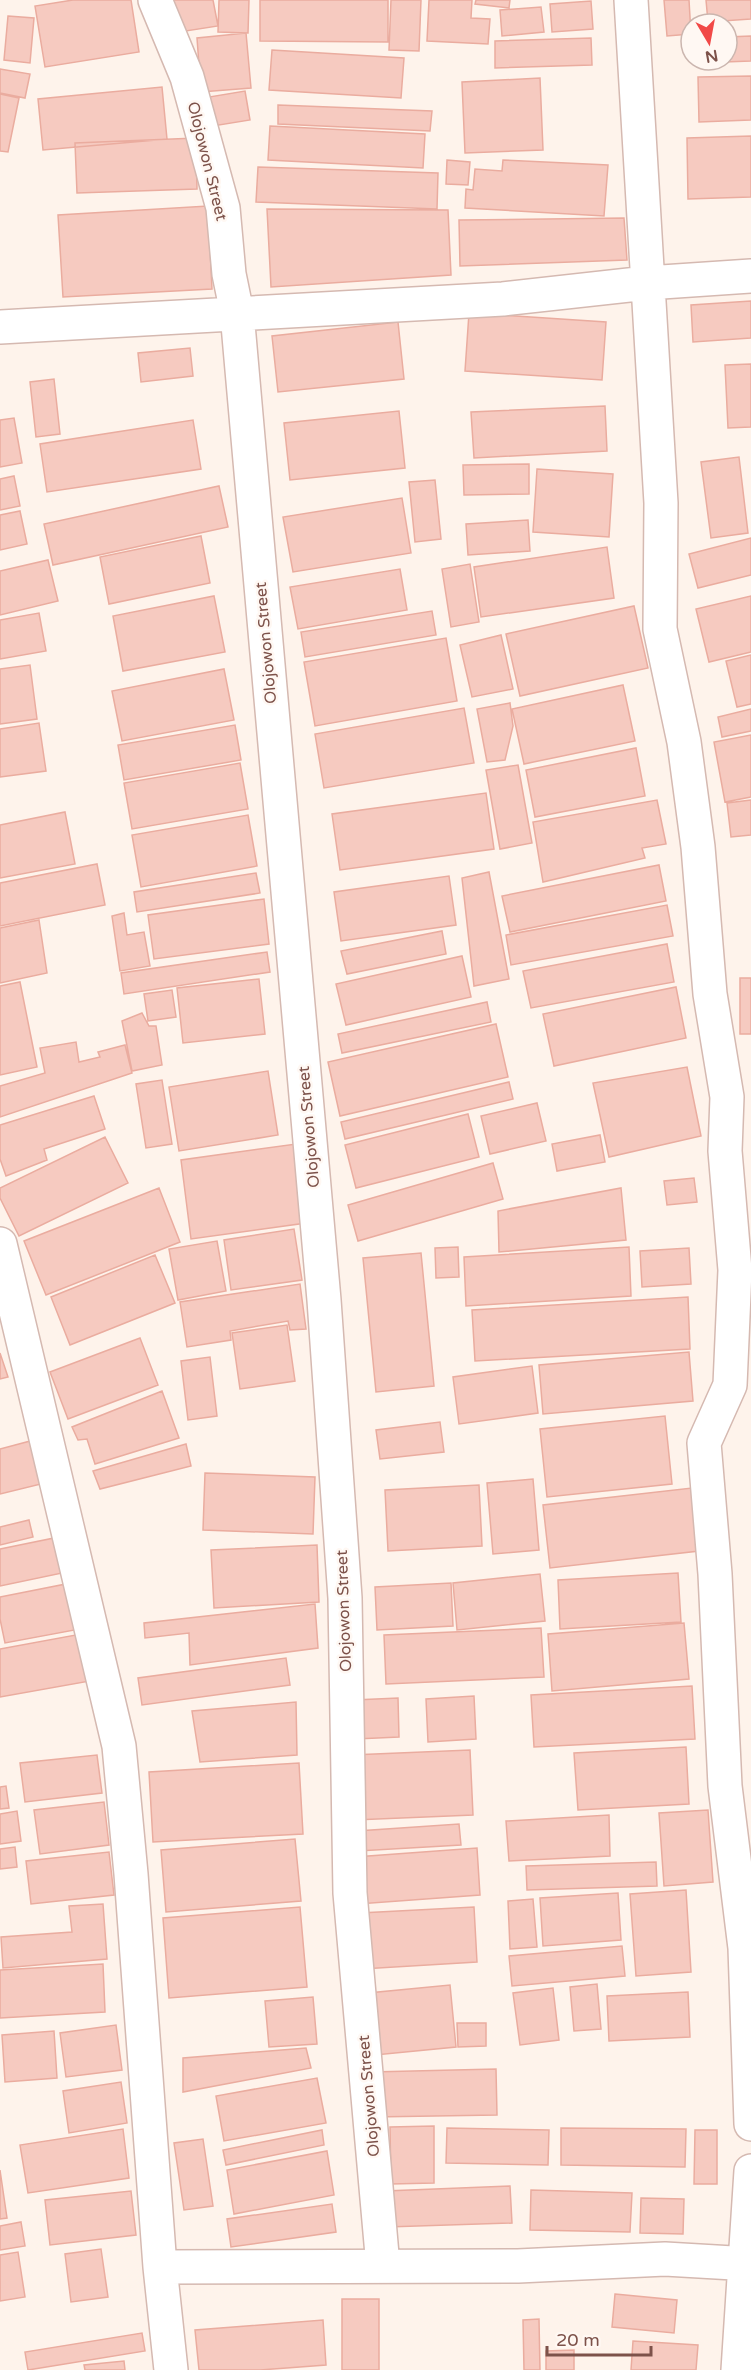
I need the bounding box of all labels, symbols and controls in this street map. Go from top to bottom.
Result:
north arrow [679,12,739,72]
text: N [703,45,719,67]
street label: Olojowon Street [183,100,232,223]
street label: Olojowon Street [251,581,281,705]
street label: Olojowon Street [294,1065,324,1189]
street label: Olojowon Street [332,1550,356,1672]
street label: Olojowon Street [354,2034,384,2158]
scale bar [547,2319,650,2357]
text: 20 m [556,2329,600,2351]

